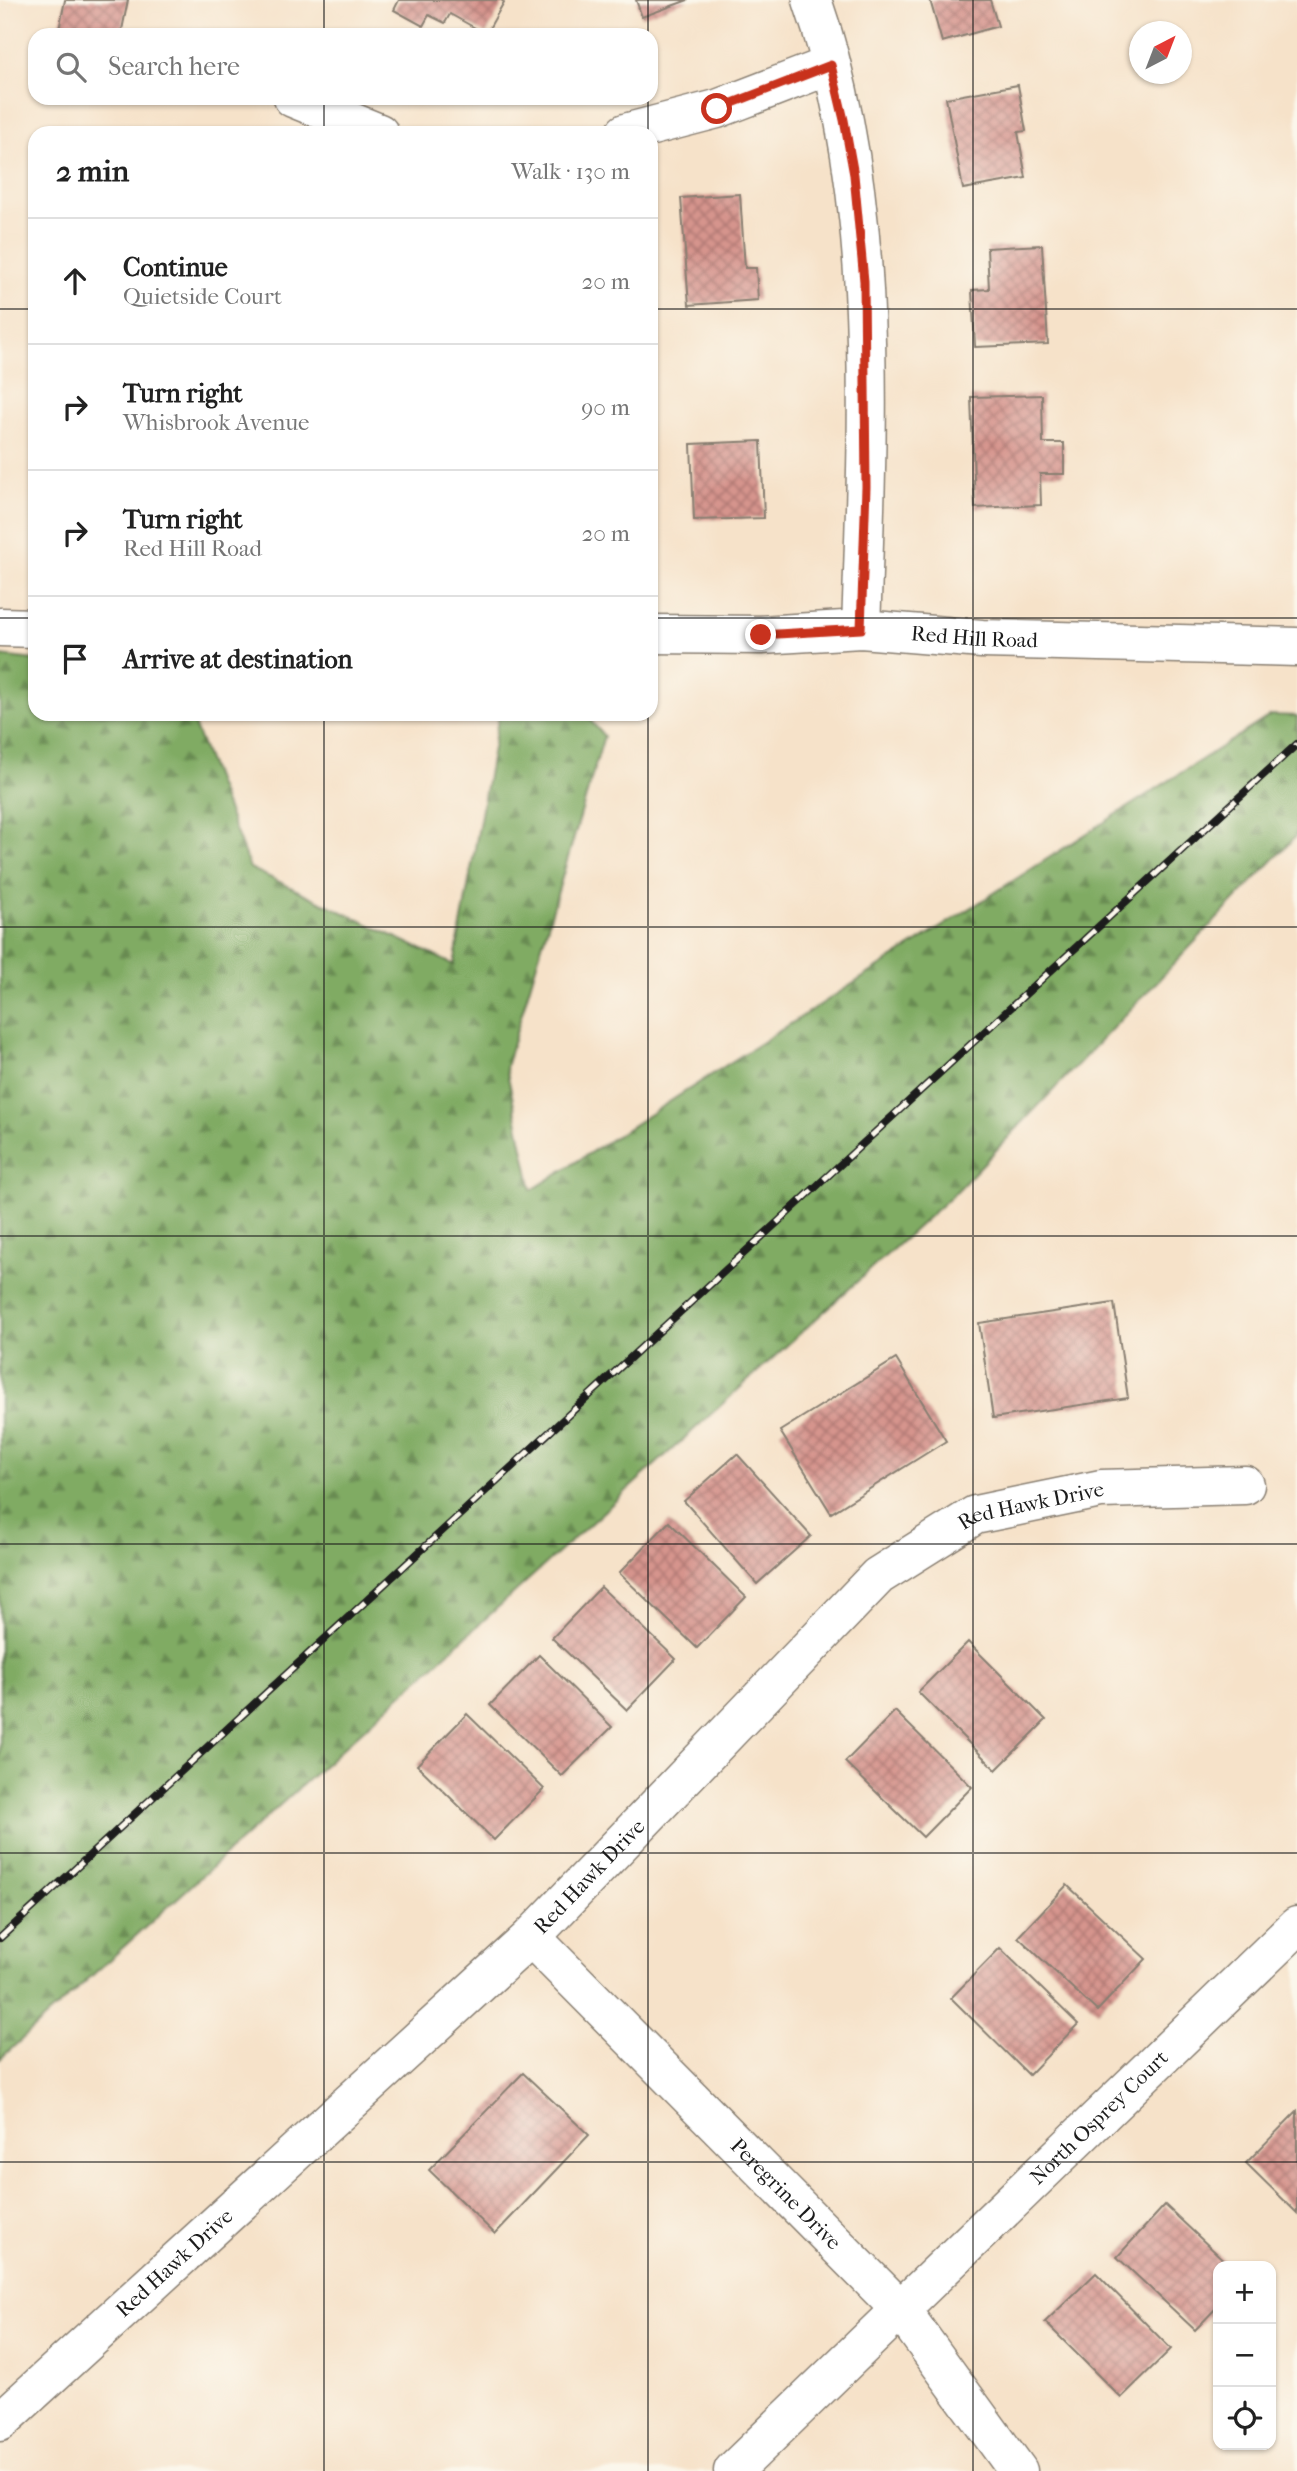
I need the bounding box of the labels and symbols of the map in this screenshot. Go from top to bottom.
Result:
north arrow [1129,21,1192,84]
route start [701,93,732,124]
route end [745,619,776,650]
street label: Red Hill Road [910,621,1039,652]
street label: Red Hawk Drive [953,1477,1106,1535]
street label: Red Hawk Drive [529,1814,649,1939]
street label: North Osprey Court [1025,2045,1173,2189]
street label: Peregrine Drive [726,2133,846,2255]
street label: Red Hawk Drive [111,2204,237,2322]

